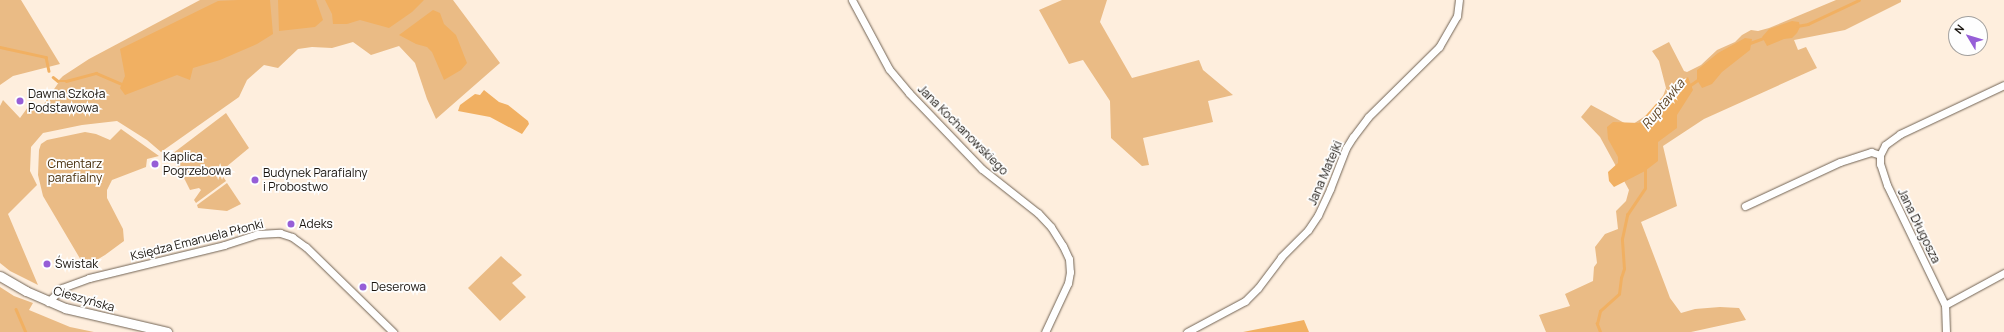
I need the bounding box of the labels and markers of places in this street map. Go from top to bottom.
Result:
place label: Dawna Szkoła Podstawowa [28,87,106,115]
marker: Dawna Szkoła Podstawowa [15,96,25,106]
place label: Kaplica Pogrzebowa [163,150,231,178]
marker: Kaplica Pogrzebowa [150,159,160,169]
place label: Budynek Parafialny i Probostwo [263,166,368,194]
marker: Budynek Parafialny i Probostwo [250,175,260,185]
place label: Adeks [299,217,333,231]
marker: Adeks [286,219,296,229]
place label: Świstak [55,257,98,271]
marker: Świstak [42,259,52,269]
place label: Deserowa [371,280,426,294]
marker: Deserowa [358,282,368,292]

